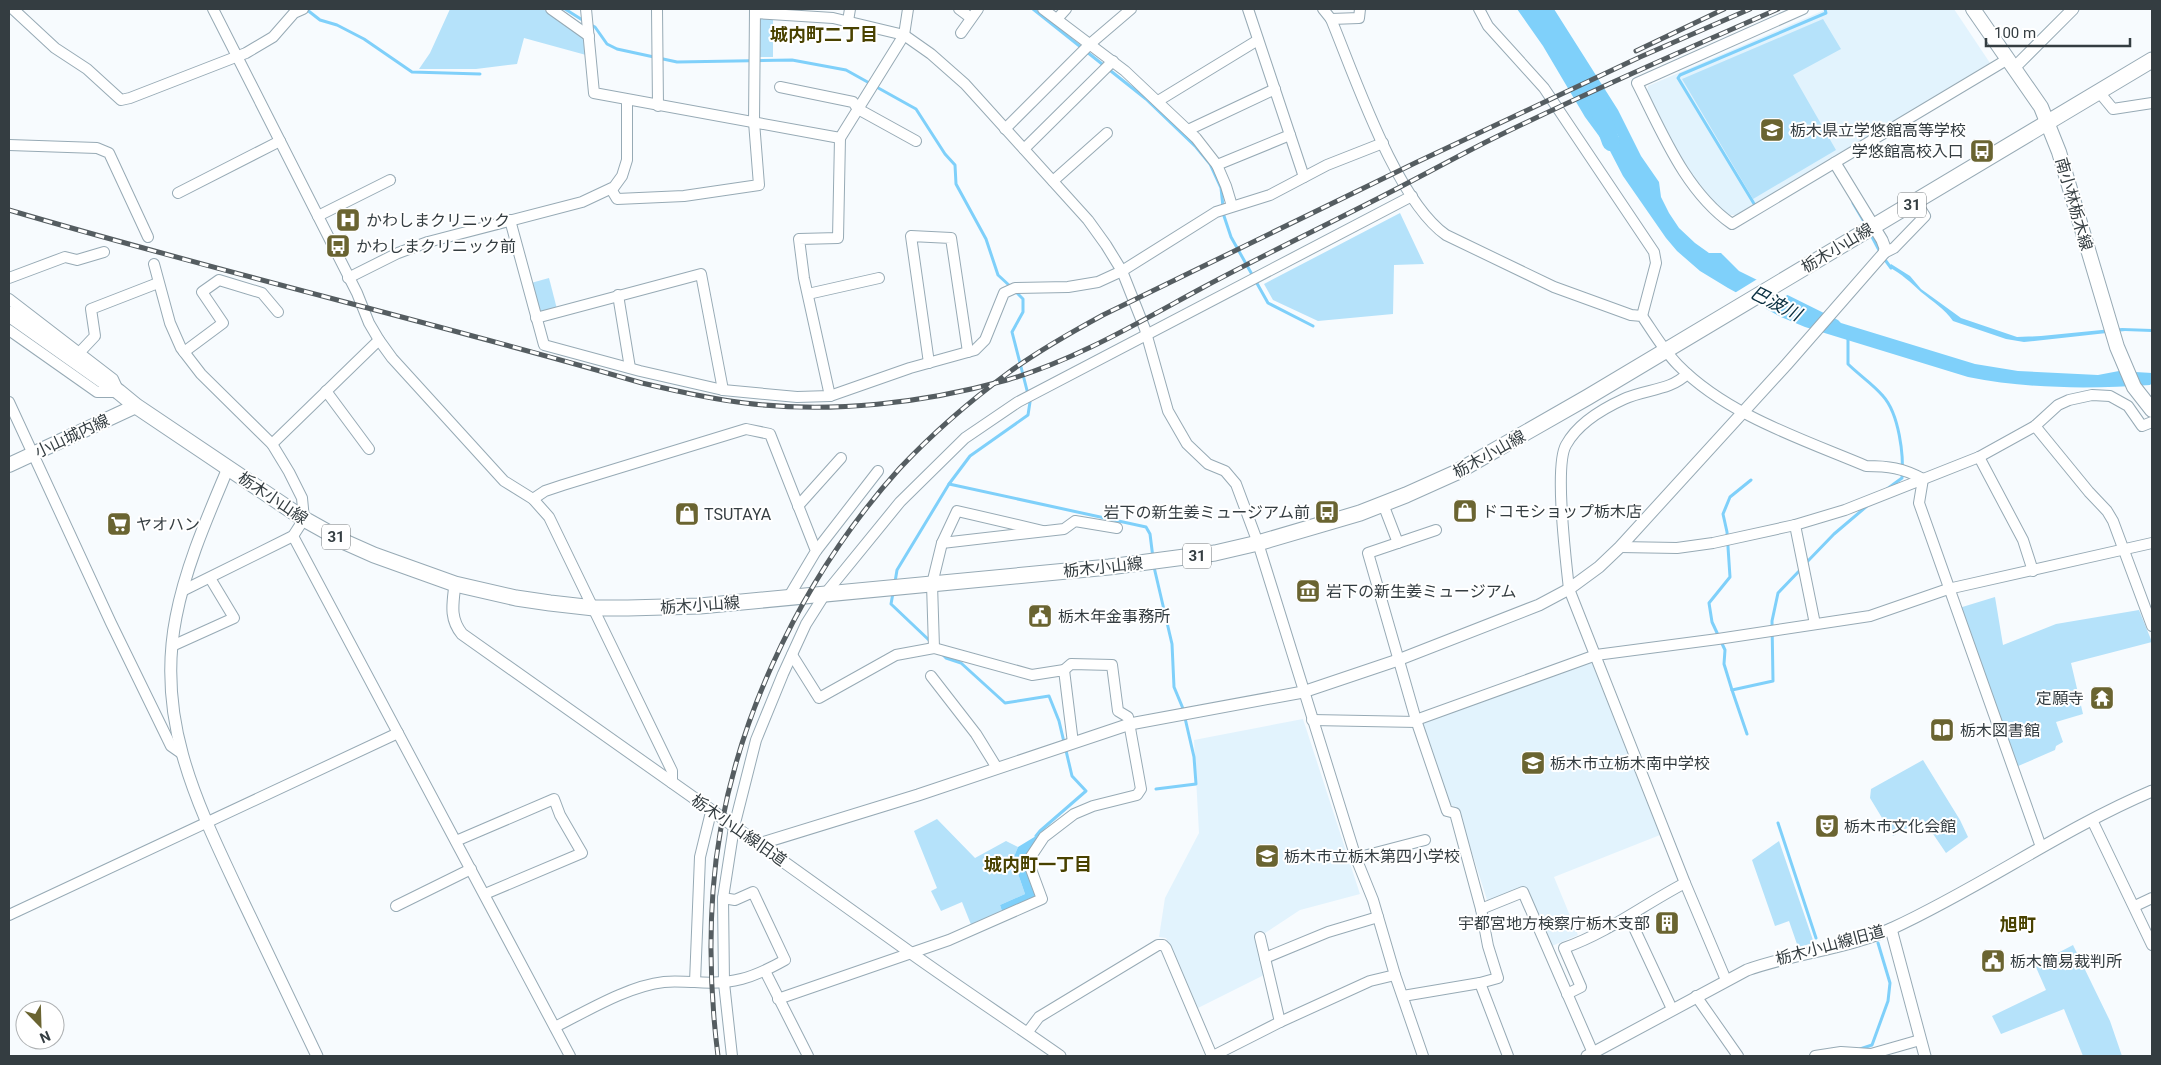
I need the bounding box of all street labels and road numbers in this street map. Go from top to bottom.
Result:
street label: 南小林栃木線 [2052,155,2096,253]
road number: 31 [1898,192,1926,218]
street label: 栃木小山線 [1798,219,1876,277]
street label: 小山城内線 [32,410,112,462]
street label: 栃木小山線 [1449,426,1529,482]
street label: 栃木小山線 [235,468,311,528]
road number: 31 [322,524,350,550]
road number: 31 [1183,544,1211,568]
street label: 栃木小山線 [1062,553,1144,581]
street label: 栃木小山線 [659,593,741,617]
street label: 栃木小山線旧道 [688,790,790,870]
street label: 栃木小山線旧道 [1773,921,1887,969]

